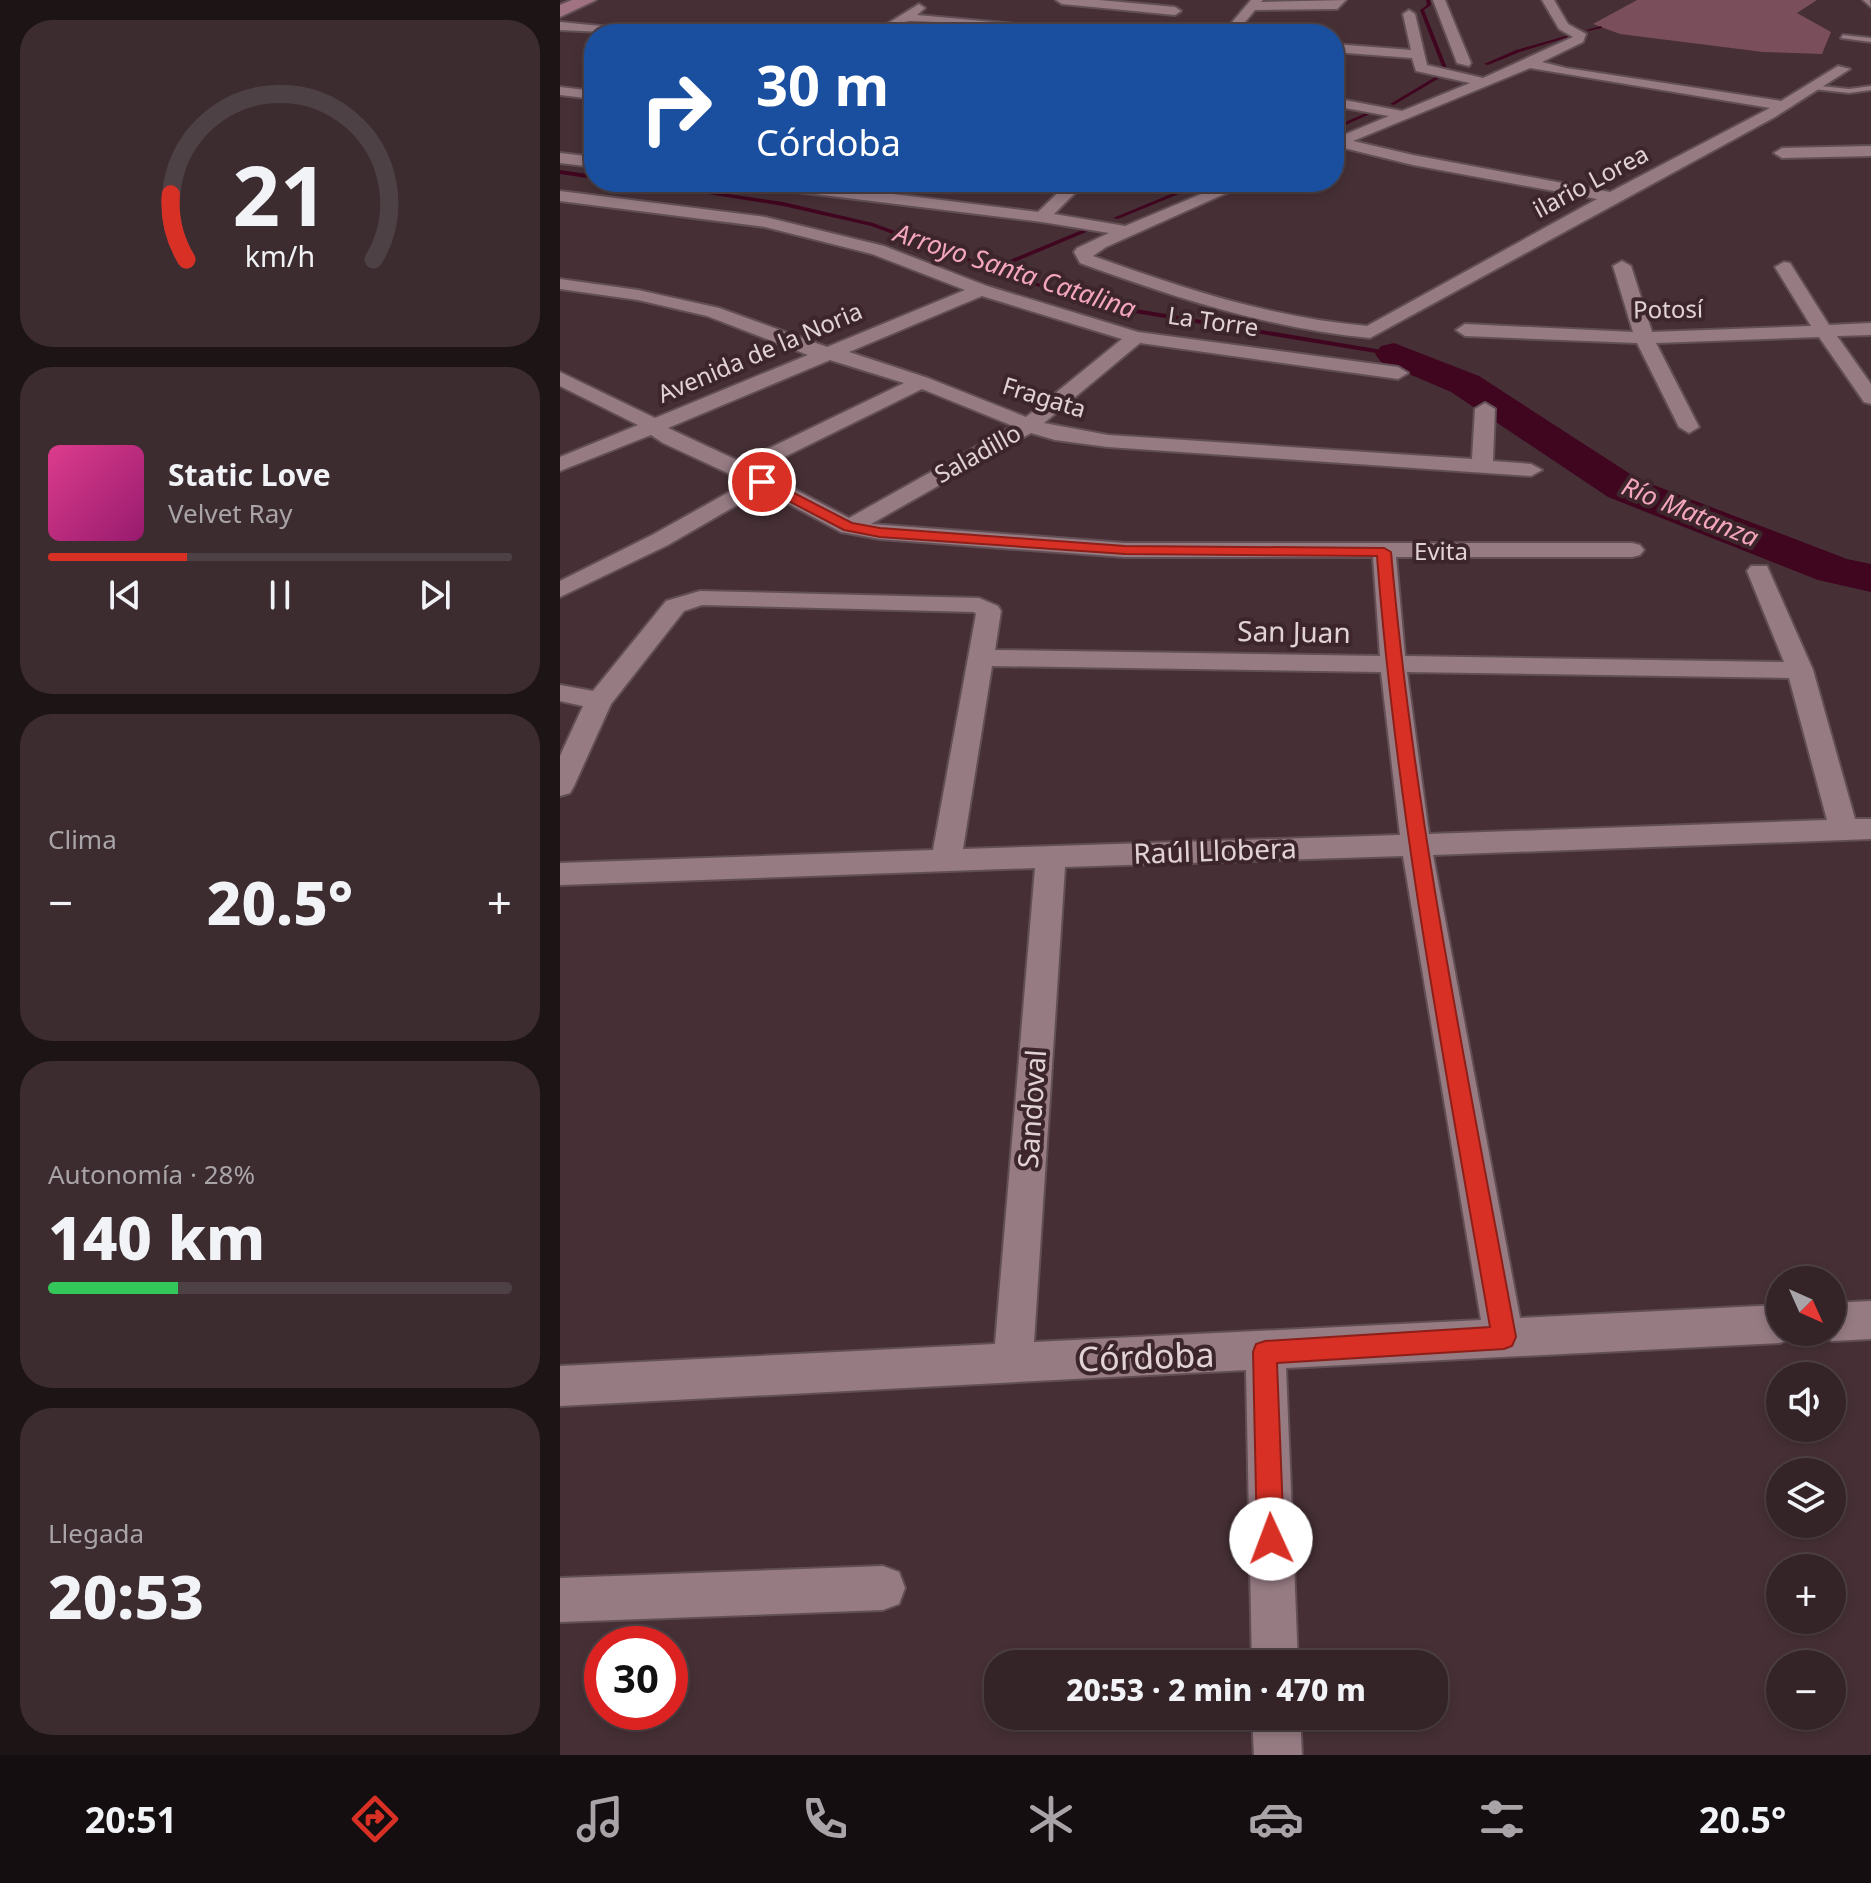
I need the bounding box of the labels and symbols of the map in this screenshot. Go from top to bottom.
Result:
street label: ilario Lorea [1527,136,1654,225]
water label: Arroyo Santa Catalina [888,213,1141,326]
street label: Potosí [1633,291,1704,326]
street label: Avenida de la Noria [652,294,867,410]
street label: La Torre [1166,298,1261,343]
street label: Fragata [999,368,1090,425]
street label: Saladillo [928,415,1026,490]
pin [728,448,796,516]
water label: Río Matanza [1617,467,1764,555]
street label: Evita [1414,534,1468,567]
street label: San Juan [1237,611,1351,651]
street label: Raúl Llobera [1133,828,1297,872]
street label: Sandoval [1008,1048,1054,1170]
north arrow [1766,1266,1846,1346]
street label: Córdoba [1077,1331,1215,1381]
position arrow [1229,1497,1313,1581]
speed limit sign: 30 [584,1626,688,1730]

